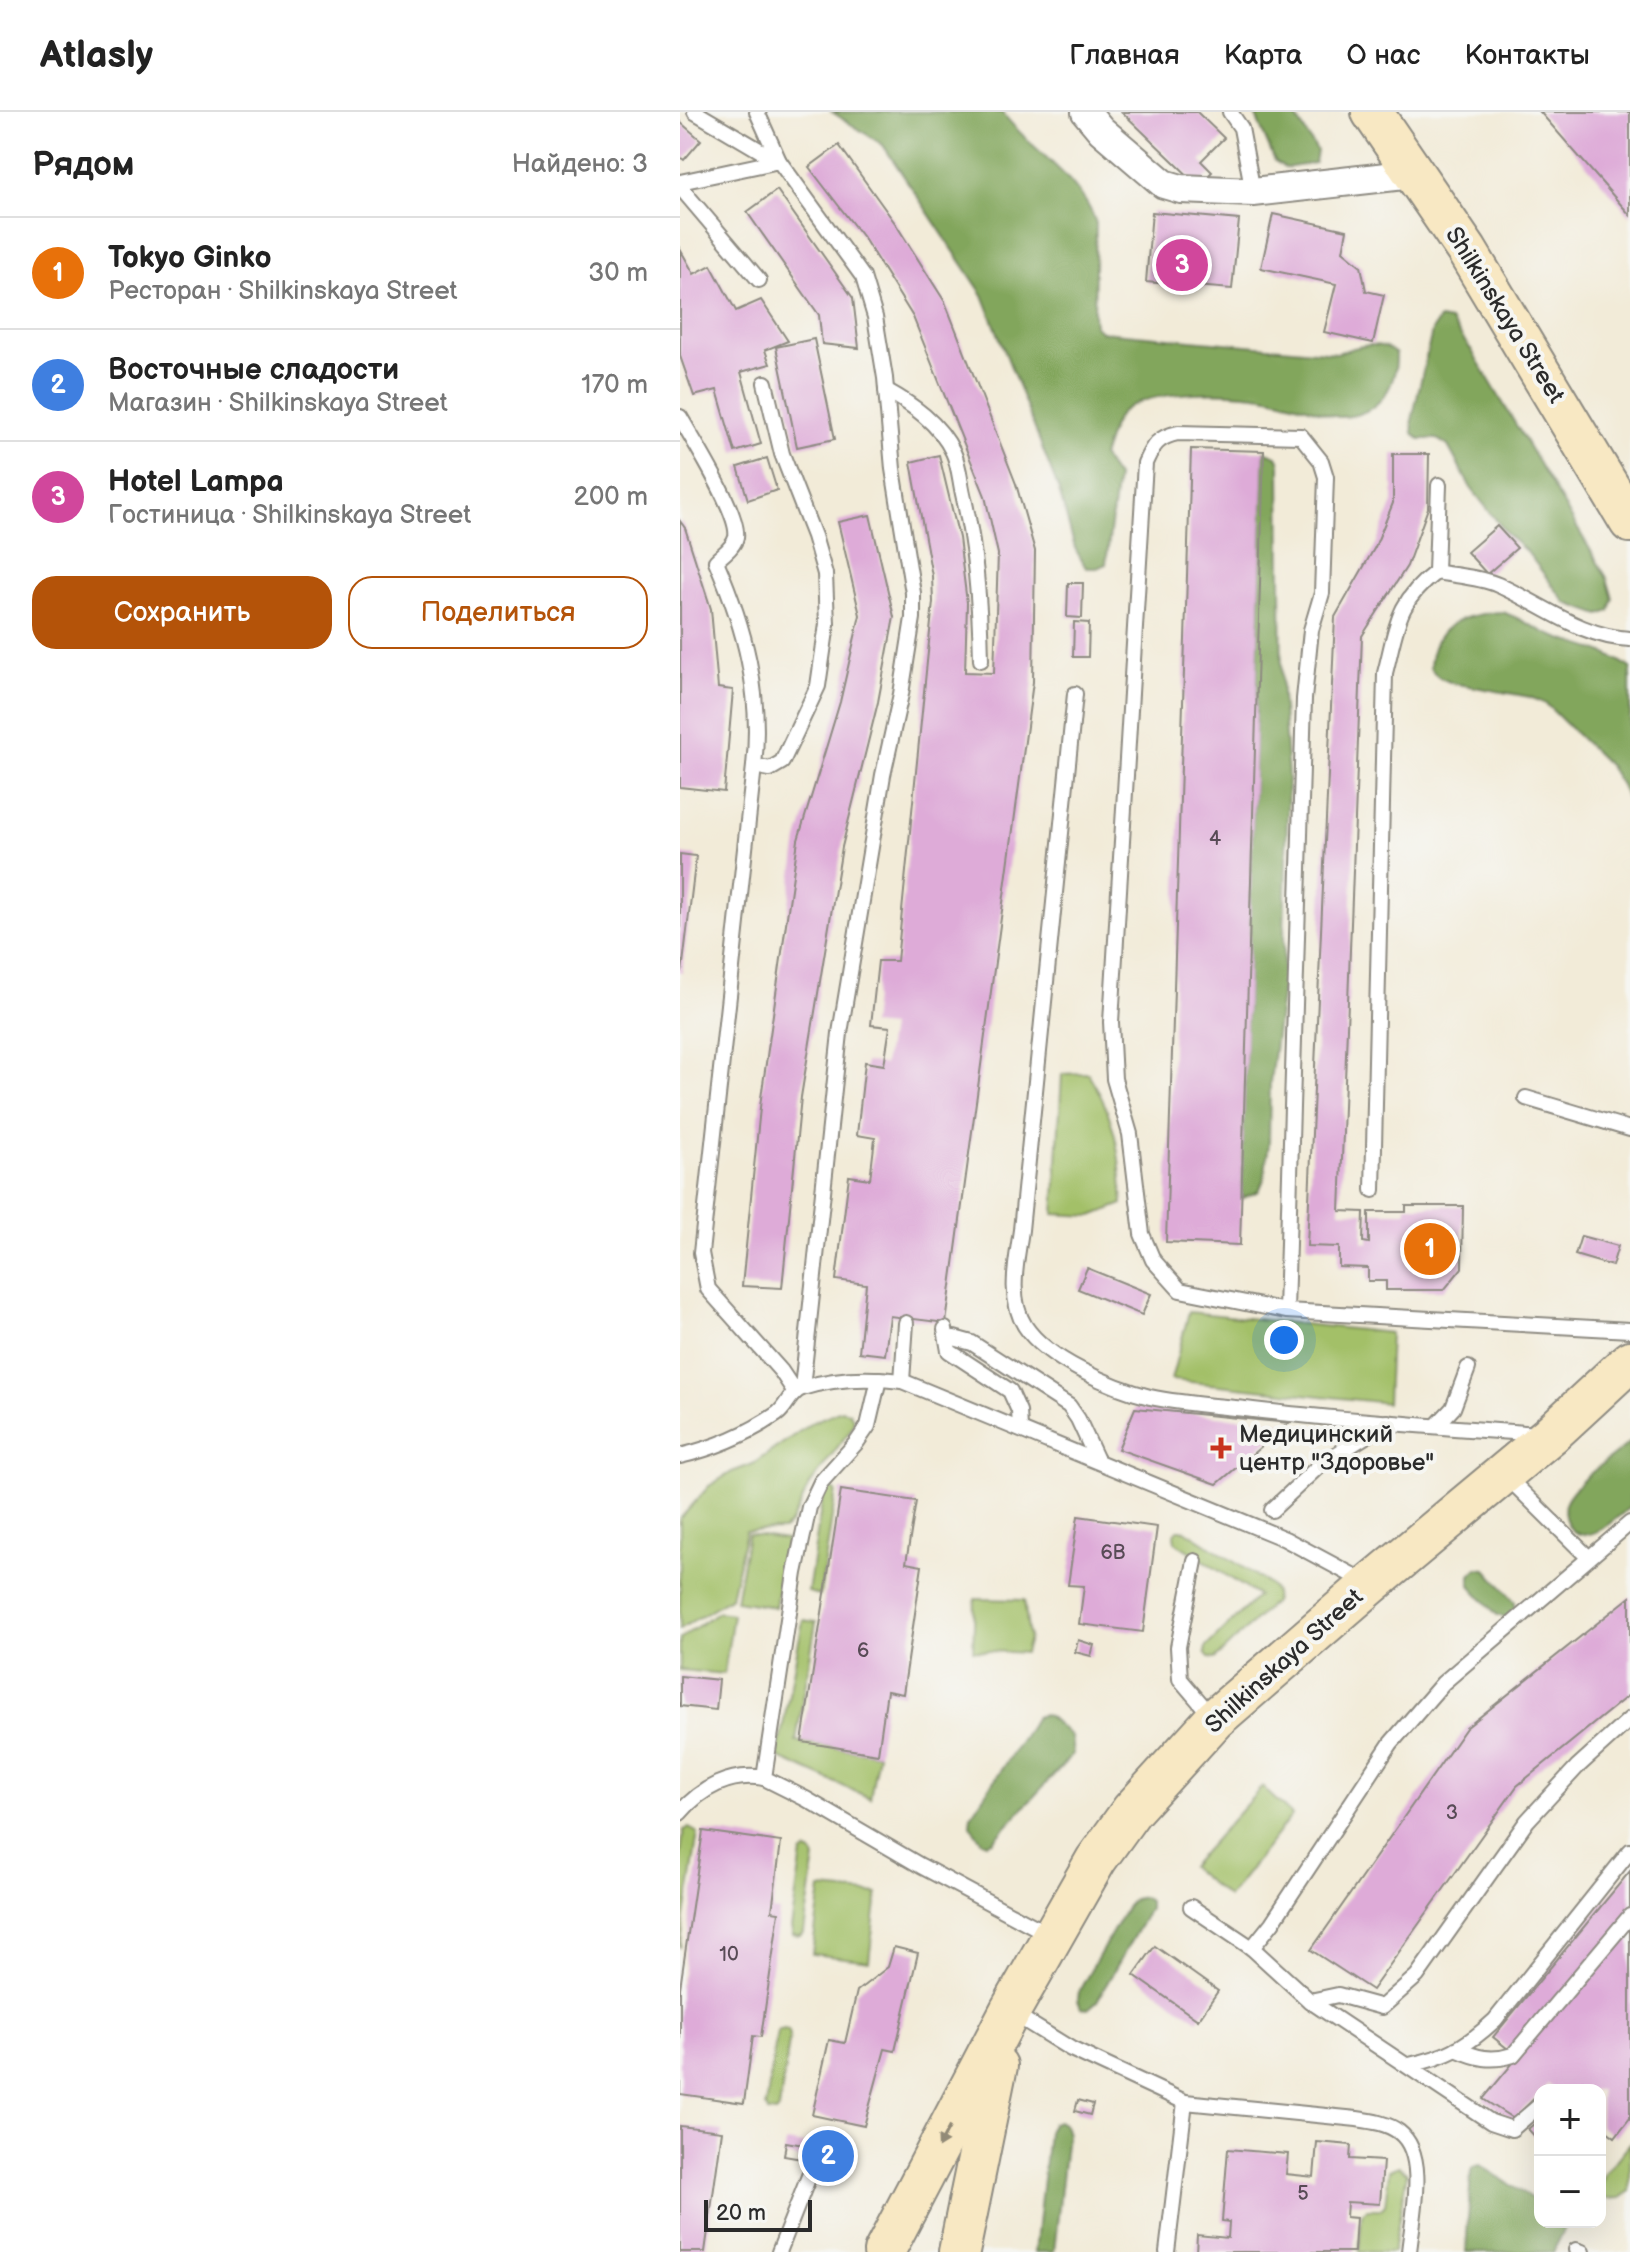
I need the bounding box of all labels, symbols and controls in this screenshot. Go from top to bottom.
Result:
text: Atlasly [40,33,153,78]
text: Главная [1069,39,1180,72]
text: Карта [1224,39,1303,72]
text: О нас [1347,39,1420,72]
text: Контакты [1464,39,1590,72]
text: Рядом [32,144,134,185]
text: Найдено: 3 [512,149,648,180]
street label: Shilkinskaya Street [1439,222,1571,409]
pin: 3 [1156,235,1208,295]
text: Tokyo Ginko [108,240,272,276]
text: 1 [53,258,63,289]
text: 30 m [588,258,648,289]
text: Ресторан · Shilkinskaya Street [108,276,458,307]
text: Восточные сладости [108,352,399,388]
text: 2 [50,370,66,401]
text: 170 m [581,370,648,401]
text: Магазин · Shilkinskaya Street [108,388,448,419]
text: Hotel Lampa [108,464,284,500]
text: 3 [50,482,66,513]
text: 200 m [574,482,648,513]
text: Гостиница · Shilkinskaya Street [108,500,471,531]
button: Сохранить [32,576,332,649]
button: Поделиться [348,576,648,649]
house number: 4 [1209,827,1221,851]
pin: 1 [1404,1219,1456,1279]
your location [1264,1320,1304,1360]
place label: Медицинский центр "Здоровье" [1239,1420,1434,1477]
marker: Медицинский центр "Здоровье" [1210,1437,1232,1459]
house number: 6В [1101,1541,1126,1565]
street label: Shilkinskaya Street [1199,1582,1369,1739]
house number: 6 [857,1639,869,1663]
house number: 3 [1446,1801,1458,1825]
house number: 10 [719,1943,739,1967]
map controls [1534,2084,1606,2228]
button: + [1534,2084,1606,2156]
pin: 2 [802,2126,854,2186]
one-way arrow [937,2126,950,2149]
button: − [1534,2156,1606,2228]
house number: 5 [1297,2182,1309,2206]
scale bar [704,2196,812,2232]
text: 20 m [716,2200,766,2227]

